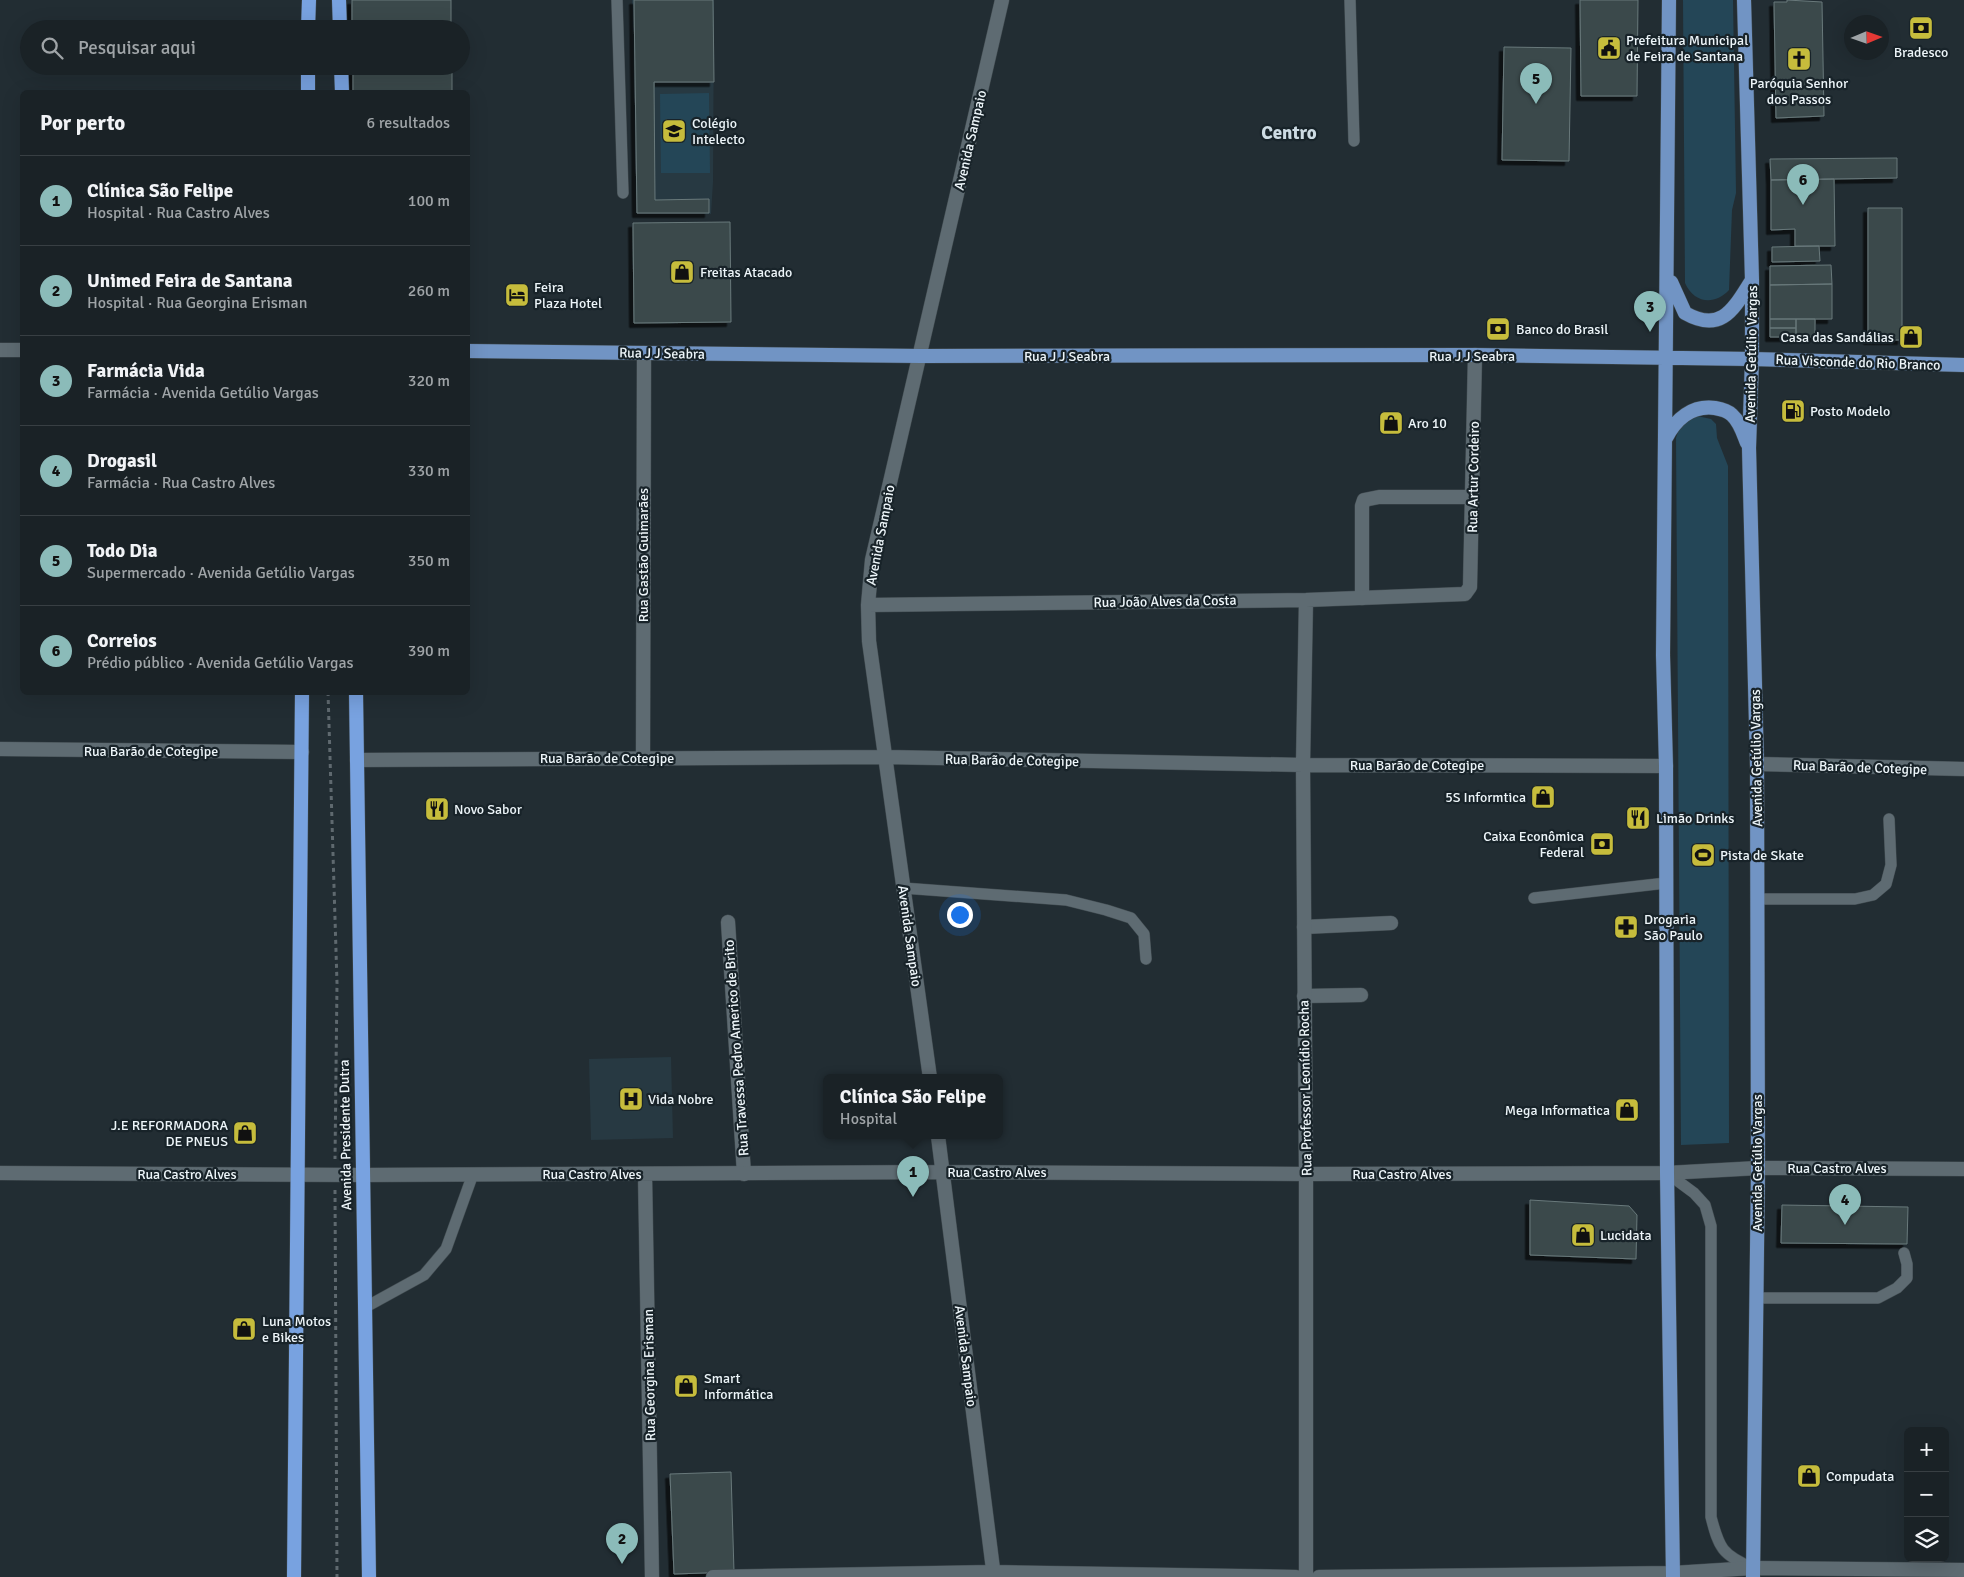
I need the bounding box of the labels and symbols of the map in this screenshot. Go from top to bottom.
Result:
north arrow [1844,15,1889,60]
bank icon: Bradesco [1908,15,1934,41]
place label: Prefeitura Municipal de Feira de Santana [1626,32,1748,65]
public building icon: Prefeitura Municipal de Feira de Santana [1596,35,1622,61]
place label: Bradesco [1894,44,1948,61]
church icon: Paróquia Senhor dos Passos [1786,46,1812,72]
pin: 5 [1520,63,1552,104]
place label: Paróquia Senhor dos Passos [1750,75,1849,108]
street label: Avenida Sampaio [951,88,990,192]
place label: Colégio Intelecto [692,115,745,148]
school or university icon: Colégio Intelecto [661,118,687,144]
district label: Centro [1261,121,1317,145]
pin: 6 [1787,164,1819,205]
shop icon: Freitas Atacado [669,259,695,285]
place label: Freitas Atacado [700,264,792,281]
place label: Feira Plaza Hotel [534,279,602,312]
hotel icon: Feira Plaza Hotel [504,282,530,308]
street label: Avenida Getúlio Vargas [1742,285,1761,423]
pin: 3 [1634,291,1666,332]
bank icon: Banco do Brasil [1485,316,1511,342]
place label: Banco do Brasil [1516,321,1608,338]
shop icon: Casa das Sandálias [1898,324,1924,350]
place label: Casa das Sandálias [1780,329,1894,346]
street label: Rua J J Seabra [619,344,705,363]
street label: Rua J J Seabra [1024,348,1110,365]
street label: Rua J J Seabra [1429,348,1515,365]
street label: Rua Visconde do Rio Branco [1775,351,1941,374]
fuel station icon: Posto Modelo [1780,398,1806,424]
place label: Posto Modelo [1810,403,1890,420]
shop icon: Aro 10 [1378,410,1404,436]
place label: Aro 10 [1408,415,1447,432]
street label: Rua Artur Cordeiro [1464,421,1483,533]
street label: Avenida Sampaio [862,483,899,587]
street label: Rua Gastão Guimarães [635,488,652,622]
street label: Rua João Alves da Costa [1093,592,1237,611]
street label: Avenida Getúlio Vargas [1747,689,1766,827]
street label: Rua Barão de Cotegipe [84,743,218,760]
street label: Rua Barão de Cotegipe [540,750,674,767]
street label: Rua Barão de Cotegipe [945,751,1079,770]
street label: Rua Barão de Cotegipe [1350,757,1484,774]
street label: Rua Barão de Cotegipe [1793,757,1927,778]
shop icon: 5S Informtica [1530,784,1556,810]
place label: 5S Informtica [1445,789,1526,806]
restaurant icon: Novo Sabor [424,796,450,822]
place label: Novo Sabor [454,801,523,818]
restaurant icon: Limão Drinks [1625,805,1651,831]
place label: Limão Drinks [1656,810,1734,827]
place label: Caixa Econômica Federal [1483,828,1584,861]
bank icon: Caixa Econômica Federal [1589,831,1615,857]
sports icon: Pista de Skate [1690,842,1716,868]
place label: Pista de Skate [1720,847,1804,864]
street label: Avenida Sampaio [894,884,925,988]
your location [947,902,973,928]
place label: Drogaria São Paulo [1644,911,1703,944]
pharmacy icon: Drogaria São Paulo [1613,914,1639,940]
street label: Rua Travessa Pedro Americo de Brito [720,939,753,1157]
street label: Rua Professor Leonídio Rocha [1295,1000,1316,1176]
street label: Avenida Presidente Dutra [336,1059,355,1211]
hospital icon: Vida Nobre [618,1086,644,1112]
place label: Vida Nobre [648,1091,714,1108]
street label: Avenida Getúlio Vargas [1749,1094,1766,1232]
shop icon: Mega Informatica [1614,1097,1640,1123]
place label: Mega Informatica [1505,1102,1610,1119]
place label: J.E REFORMADORA DE PNEUS [111,1117,228,1150]
shop icon: J.E REFORMADORA DE PNEUS [232,1120,258,1146]
pin: 1 [897,1156,929,1197]
street label: Rua Castro Alves [1787,1160,1887,1177]
street label: Rua Castro Alves [947,1164,1047,1181]
street label: Rua Castro Alves [137,1166,237,1183]
street label: Rua Castro Alves [542,1166,642,1183]
street label: Rua Castro Alves [1352,1166,1452,1183]
pin: 4 [1829,1184,1861,1225]
shop icon: Lucidata [1570,1222,1596,1248]
place label: Lucidata [1600,1227,1652,1244]
street label: Avenida Sampaio [951,1304,980,1408]
street label: Rua Georgina Erisman [640,1309,659,1441]
place label: Luna Motos e Bikes [262,1313,331,1346]
shop icon: Luna Motos e Bikes [231,1316,257,1342]
place label: Smart Informática [704,1370,773,1403]
shop icon: Smart Informática [673,1373,699,1399]
shop icon: Compudata [1796,1463,1822,1489]
place label: Compudata [1826,1468,1894,1485]
pin: 2 [606,1523,638,1564]

